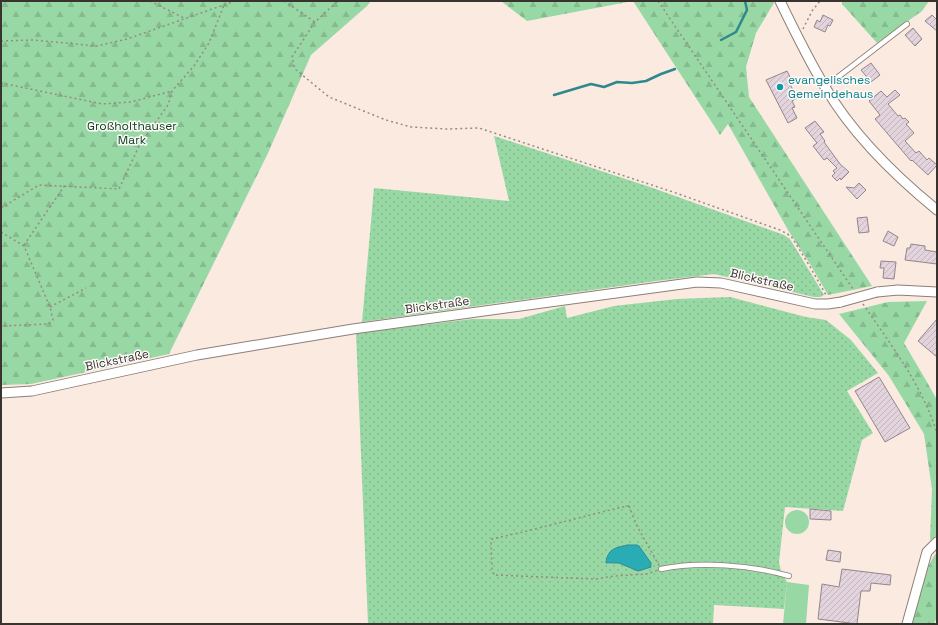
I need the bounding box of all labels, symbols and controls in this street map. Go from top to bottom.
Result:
place label: evangelisches Gemeindehaus [788,72,873,102]
marker: evangelisches Gemeindehaus [775,82,785,92]
park label: Großholthauser Mark [87,118,177,148]
street label: Blickstraße [729,265,795,295]
street label: Blickstraße [404,293,470,317]
street label: Blickstraße [84,345,150,375]

